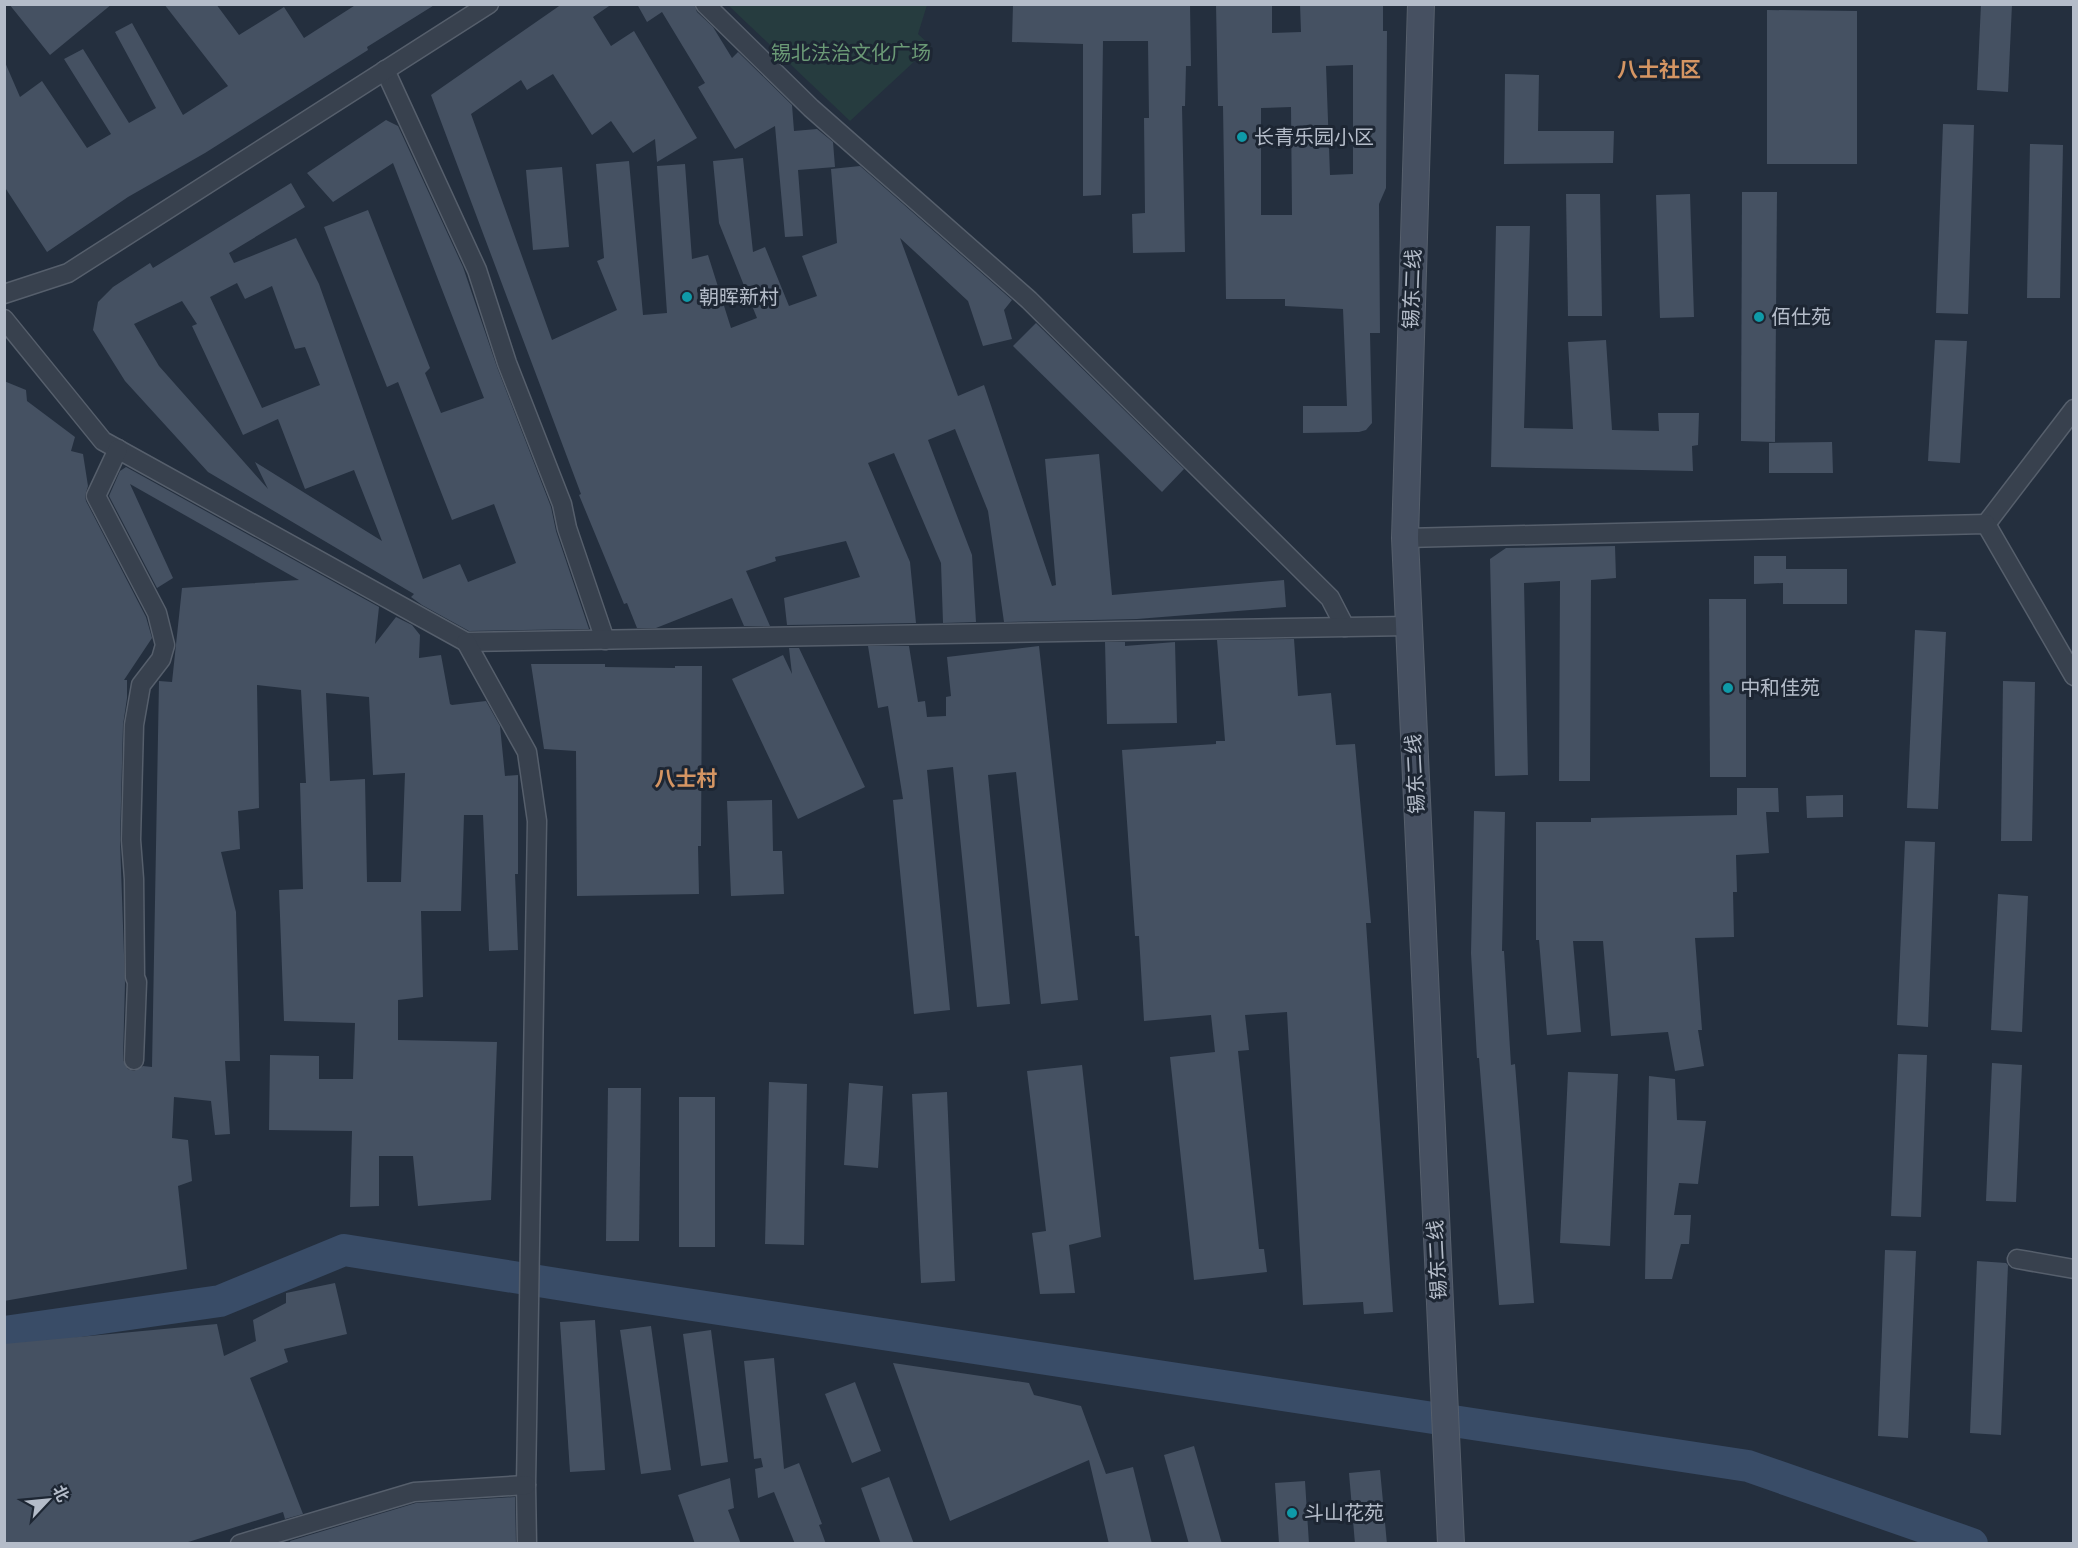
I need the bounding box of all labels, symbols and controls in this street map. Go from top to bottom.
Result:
park label: 锡北法治文化广场 [771,40,931,64]
district label: 八士社区 [1617,56,1701,81]
place label: 长青乐园小区 [1254,124,1374,148]
marker: 长青乐园小区 [1235,130,1249,144]
street label: 锡东二线 [1398,249,1424,329]
place label: 朝晖新村 [699,284,779,308]
marker: 朝晖新村 [680,290,694,304]
place label: 佰仕苑 [1771,304,1831,328]
marker: 佰仕苑 [1752,310,1766,324]
place label: 中和佳苑 [1740,675,1820,699]
marker: 中和佳苑 [1721,681,1735,695]
street label: 锡东二线 [1400,733,1428,815]
district label: 八士村 [655,765,718,790]
street label: 锡东二线 [1422,1219,1450,1301]
north arrow [18,1470,78,1530]
text: 北 [50,1482,74,1505]
place label: 斗山花苑 [1304,1500,1384,1524]
marker: 斗山花苑 [1285,1506,1299,1520]

